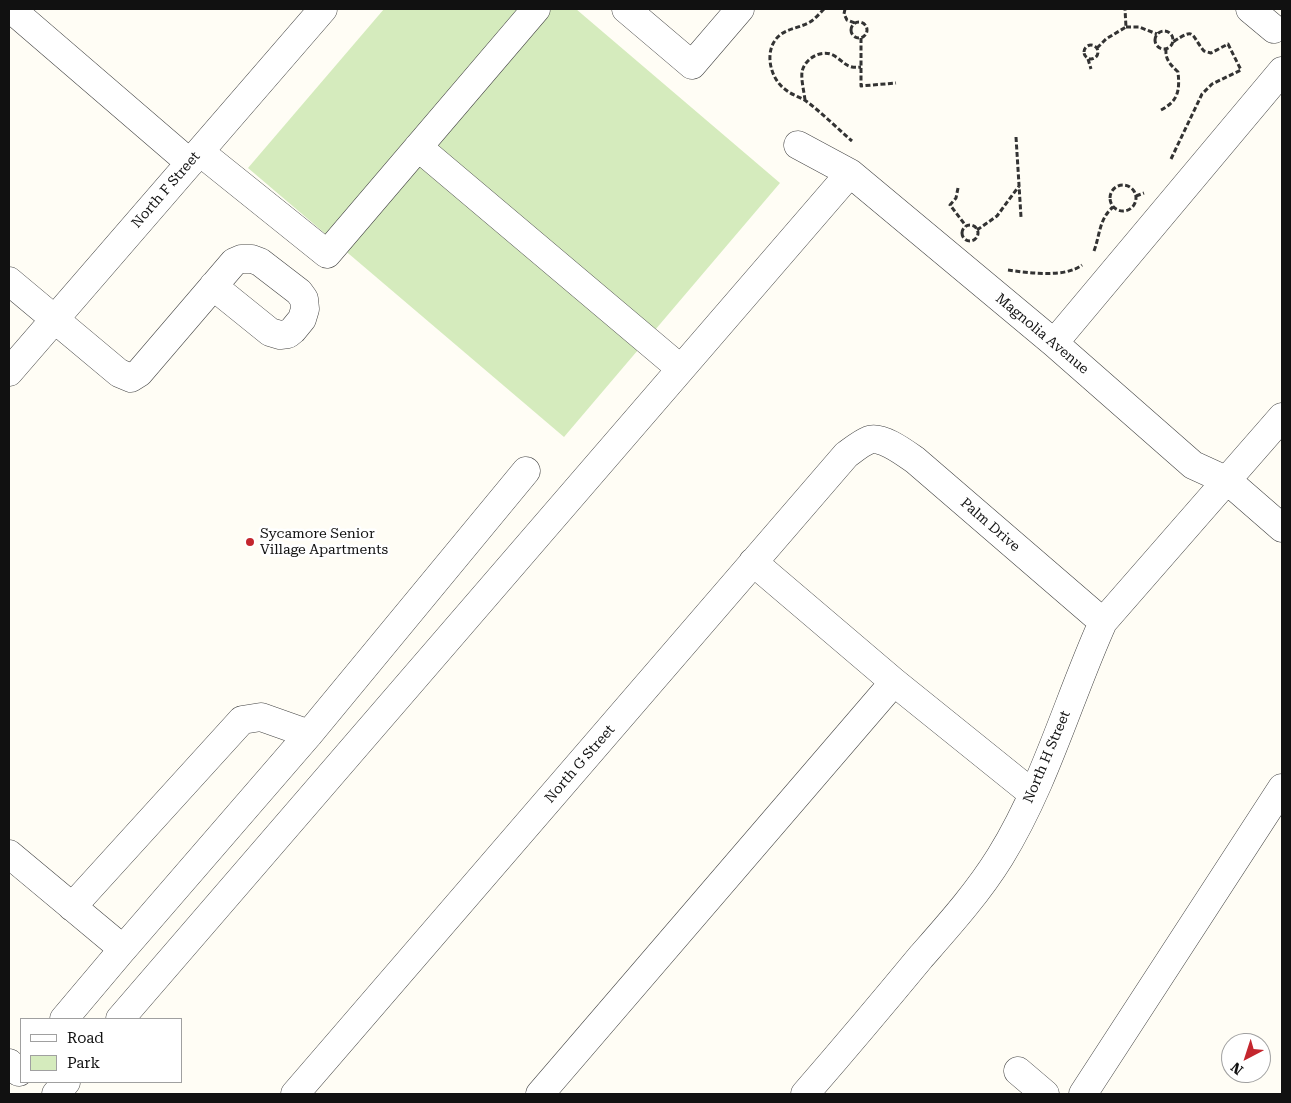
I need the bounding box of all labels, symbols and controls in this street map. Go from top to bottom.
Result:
street label: North F Street [128,148,204,232]
street label: Magnolia Avenue [992,290,1092,378]
street label: Palm Drive [957,495,1023,555]
place label: Sycamore Senior Village Apartments [260,526,388,558]
marker: Sycamore Senior Village Apartments [244,536,256,548]
street label: North H Street [1020,708,1074,806]
street label: North G Street [542,722,618,806]
legend [20,1018,182,1083]
text: Road [67,1029,104,1047]
north arrow [1221,1033,1271,1083]
text: Park [67,1054,100,1072]
text: N [1228,1059,1246,1078]

